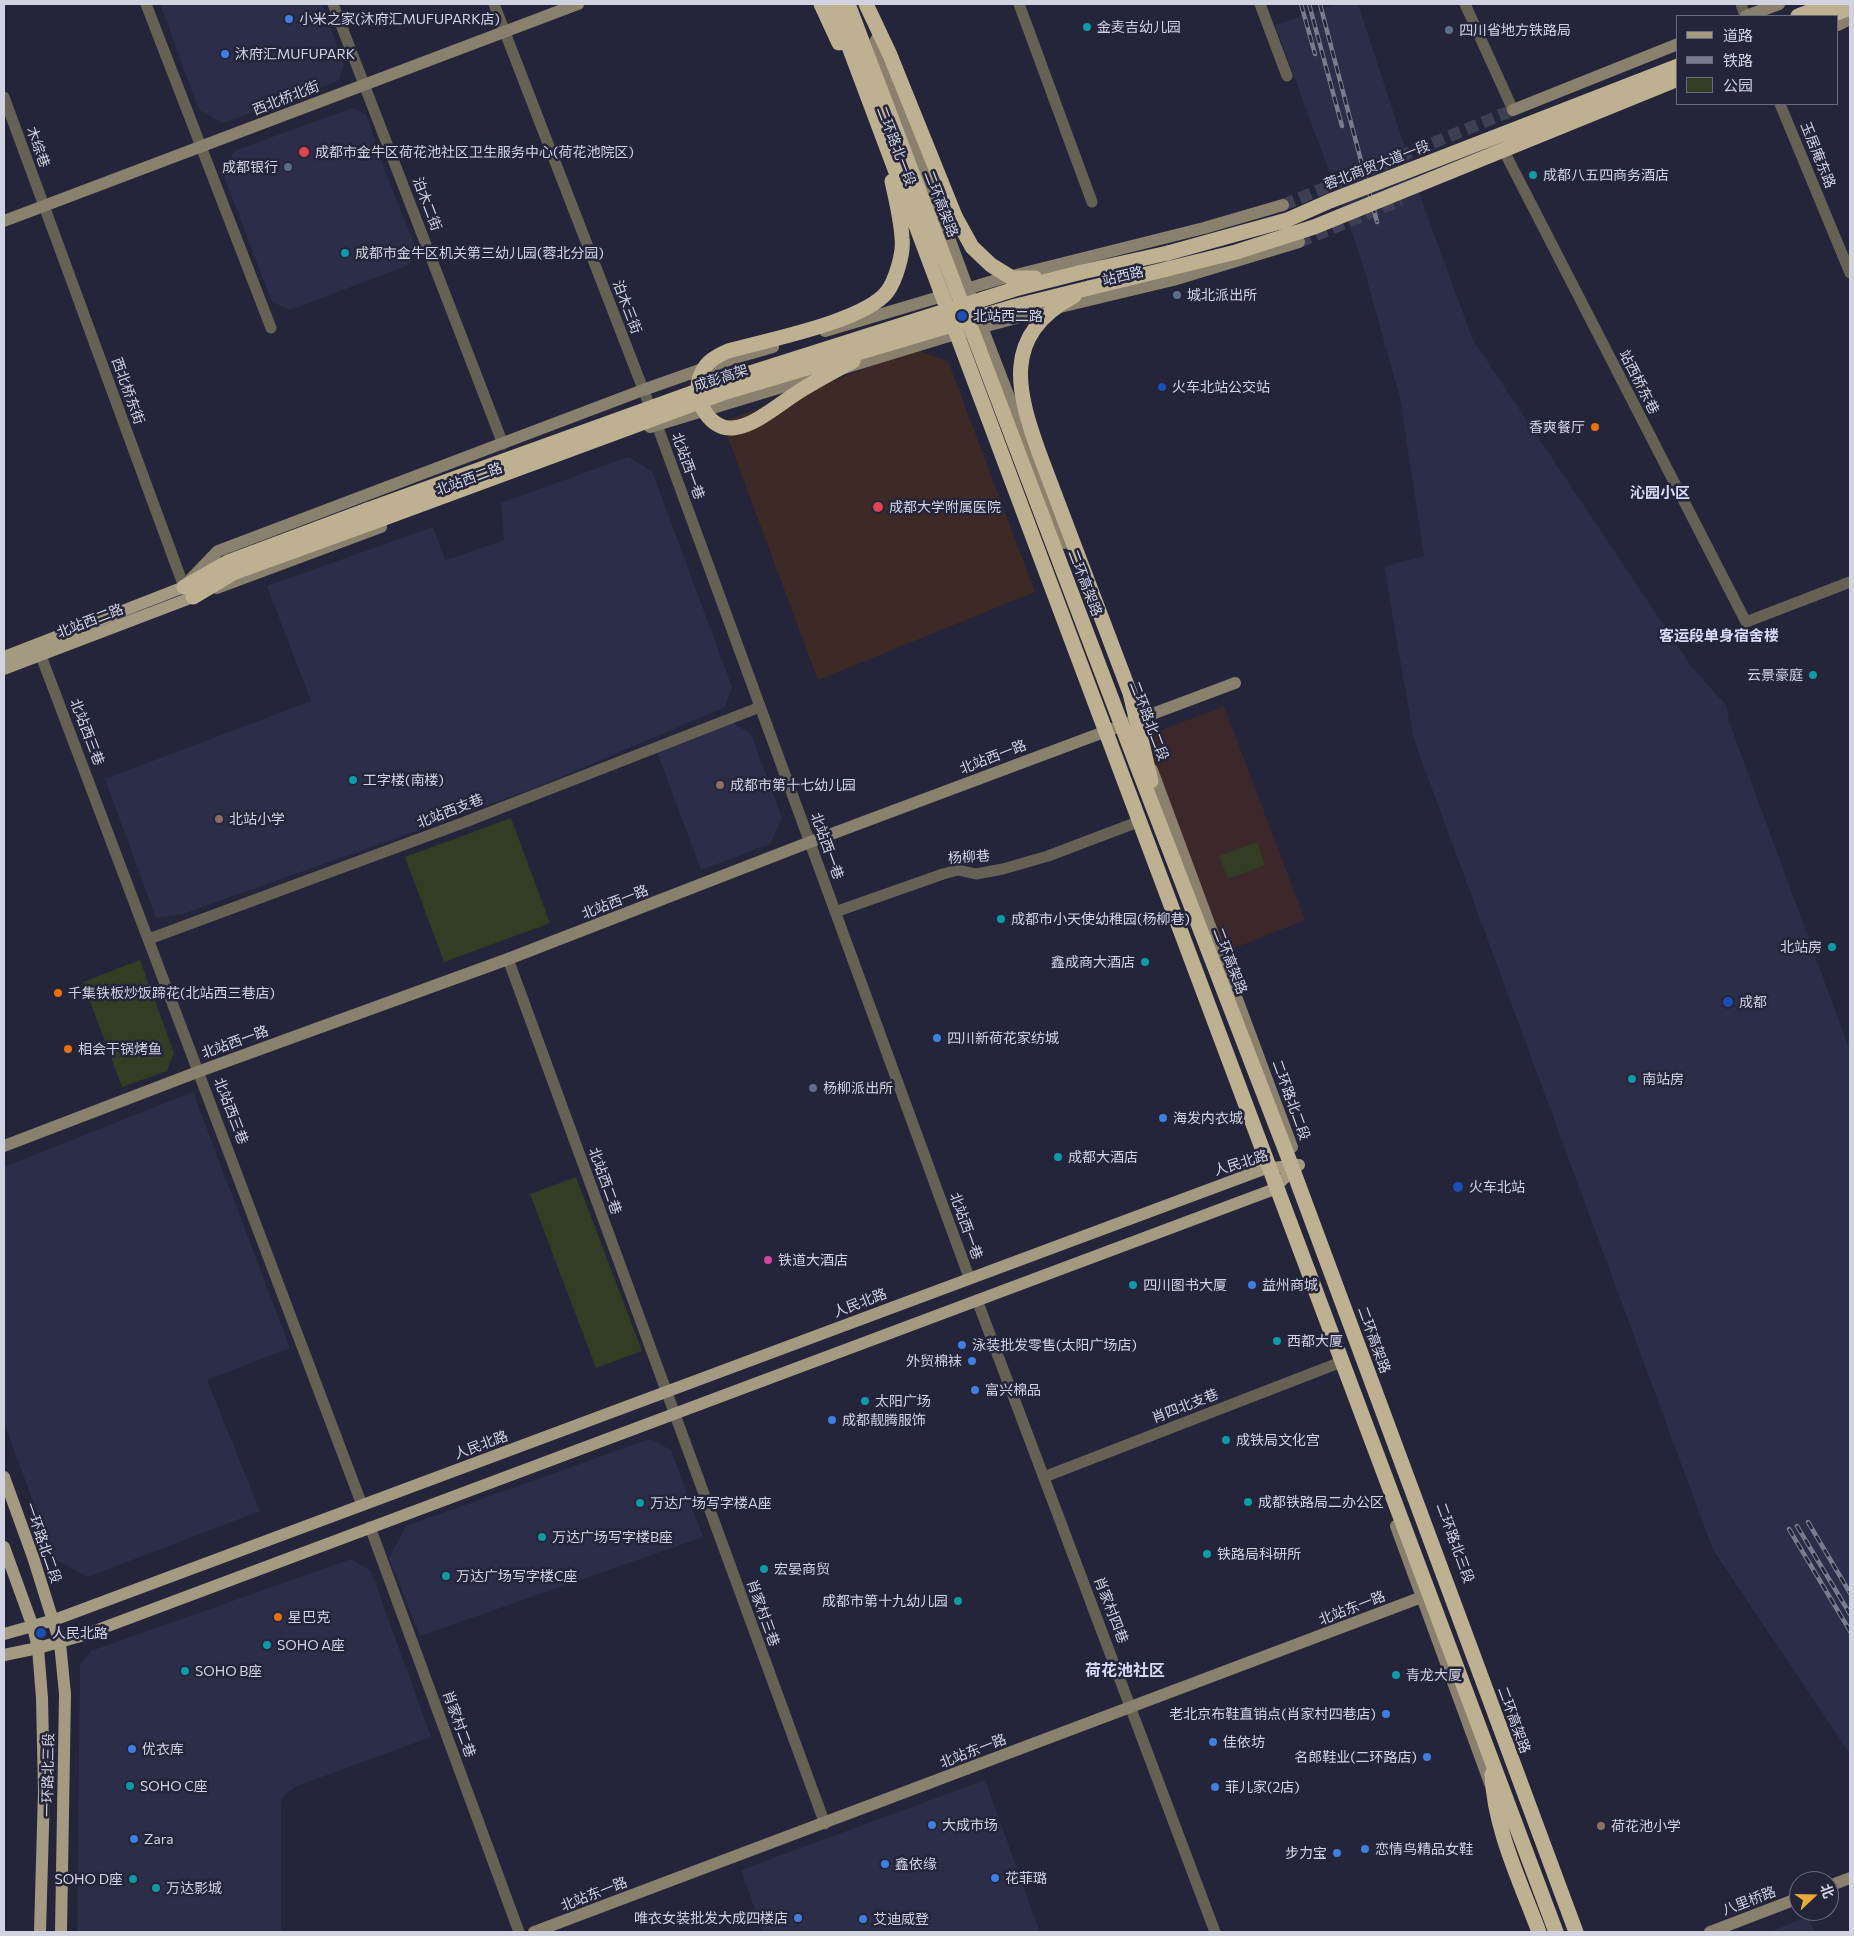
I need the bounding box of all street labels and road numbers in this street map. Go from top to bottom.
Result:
street label: 西北桥北街 [250,78,322,118]
street label: 二环路北一段 [873,104,919,188]
street label: 玉居庵东路 [1797,119,1839,191]
street label: 木综巷 [23,124,53,170]
street label: 蓉北商贸大道一段 [1322,137,1432,193]
street label: 二环高架路 [921,168,961,240]
street label: 泊木二街 [409,175,445,233]
street label: 站西路 [1101,263,1145,289]
street label: 泊木三街 [609,278,645,336]
street label: 站西桥东巷 [1616,347,1662,417]
street label: 西北桥东街 [108,355,148,427]
street label: 成彭高架 [692,361,750,395]
street label: 北站西一巷 [668,430,708,502]
street label: 北站西二路 [433,459,505,499]
street label: 二环高架路 [1065,547,1105,619]
street label: 北站西二路 [54,601,126,641]
street label: 二环路北二段 [1126,679,1172,763]
street label: 北站西三巷 [67,696,107,768]
street label: 北站西一路 [957,737,1029,777]
street label: 北站西支巷 [414,791,486,831]
street label: 北站西一巷 [807,810,847,882]
street label: 杨柳巷 [947,847,991,867]
street label: 北站西一路 [579,882,651,922]
street label: 二环高架路 [1210,925,1250,997]
street label: 北站西一路 [199,1022,271,1062]
street label: 二环路北二段 [1269,1058,1313,1142]
street label: 北站西三巷 [211,1075,251,1147]
street label: 北站西二巷 [585,1145,625,1217]
street label: 人民北路 [1212,1147,1270,1179]
street label: 北站西一巷 [946,1190,986,1262]
street label: 人民北路 [831,1285,889,1321]
street label: 二环高架路 [1354,1304,1394,1376]
street label: 肖四北支巷 [1149,1386,1221,1426]
street label: 人民北路 [452,1428,510,1462]
street label: 一环路北二段 [21,1501,65,1585]
street label: 二环路北三段 [1433,1501,1477,1585]
street label: 肖家村四巷 [1091,1574,1131,1646]
street label: 肖家村三巷 [743,1577,783,1649]
street label: 北站东一路 [1316,1588,1388,1628]
street label: 二环高架路 [1494,1684,1534,1756]
street label: 肖家村二巷 [439,1688,479,1760]
street label: 北站东一路 [937,1731,1009,1771]
street label: 一环路北三段 [39,1733,57,1817]
street label: 北站东一路 [558,1874,630,1914]
street label: 八里桥路 [1720,1883,1778,1919]

